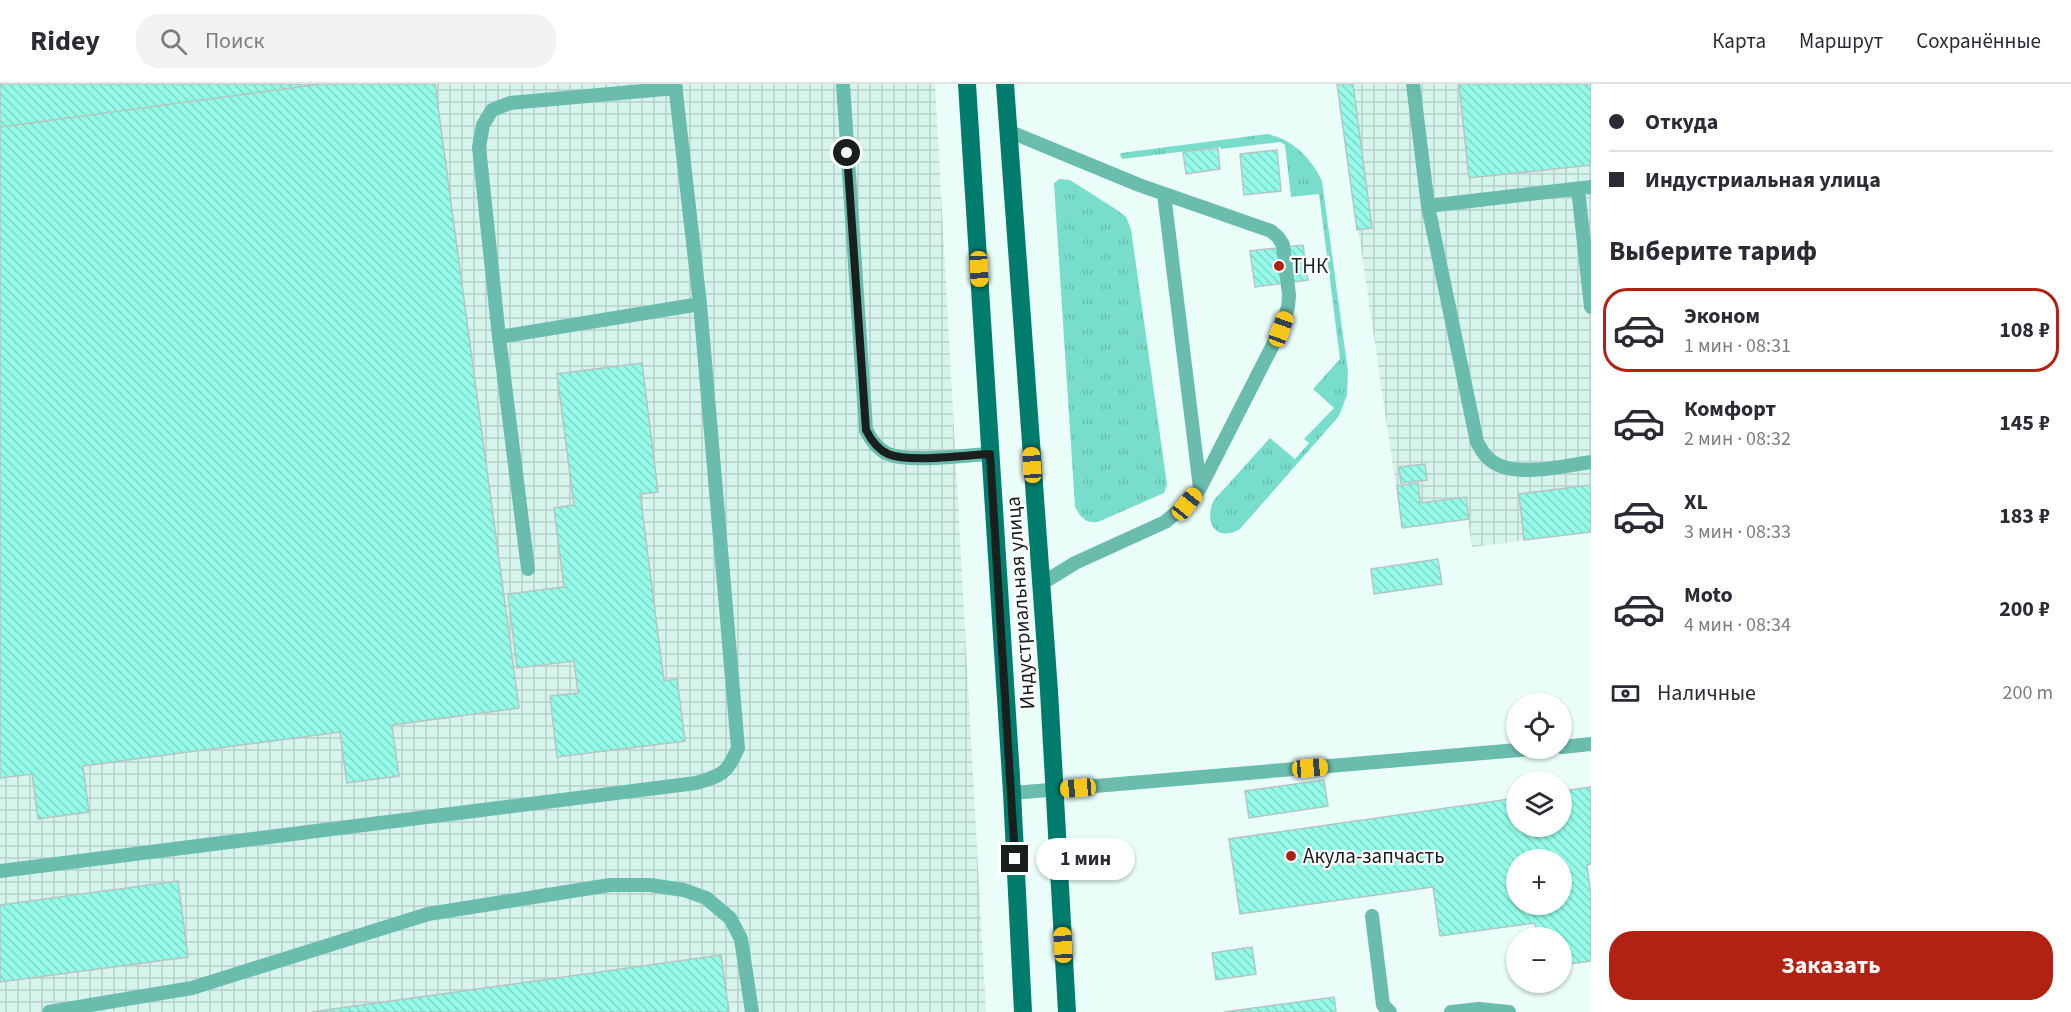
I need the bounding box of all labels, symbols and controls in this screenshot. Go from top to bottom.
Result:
search box [136,14,556,68]
text: Ridey [30,21,100,61]
icon: search [157,25,190,58]
text: Поиск [205,25,264,57]
text: Карта [1712,26,1766,56]
text: Маршрут [1799,26,1883,56]
text: Сохранённые [1916,26,2041,56]
text: Откуда [1645,106,1718,138]
route start [833,139,860,166]
text: Индустриальная улица [1645,164,1881,196]
text: Выберите тариф [1609,232,1817,271]
car [969,251,989,287]
place label: ТНК [1291,251,1329,281]
marker: ТНК [1272,259,1286,273]
text: Эконом [1684,300,1760,332]
icon: car [1612,303,1666,357]
car [1266,309,1296,349]
text: 108 ₽ [1999,314,2050,346]
text: 1 мин · 08:31 [1684,332,1791,360]
text: Комфорт [1684,393,1776,425]
icon: car [1612,396,1666,450]
text: 145 ₽ [1999,407,2050,439]
text: 2 мин · 08:32 [1684,425,1791,453]
car [1022,446,1042,484]
car [1169,484,1205,524]
text: XL [1684,486,1708,518]
icon: car [1612,489,1666,543]
street label: Индустриальная улица [998,495,1042,711]
text: 183 ₽ [1999,500,2050,532]
text: 3 мин · 08:33 [1684,518,1791,546]
text: Moto [1684,579,1733,611]
icon: car [1612,582,1666,636]
text: 200 ₽ [1999,593,2050,625]
text: 4 мин · 08:34 [1684,611,1791,639]
icon: cash [1609,677,1642,710]
text: Наличные [1657,677,1756,709]
text: 200 m [2003,679,2053,707]
map controls [1506,693,1572,993]
button: locate [1506,693,1572,759]
car [1291,757,1329,779]
button: layers [1506,771,1572,837]
car [1059,777,1097,799]
callout: 1 мин [1036,838,1135,880]
place label: Акула-запчасть [1303,841,1444,871]
route end [1001,845,1028,872]
text: 1 мин [1060,845,1111,873]
marker: Акула-запчасть [1284,849,1298,863]
button: + [1506,849,1572,915]
car [1053,927,1073,963]
button: − [1506,927,1572,993]
button: Заказать [1609,931,2053,1000]

